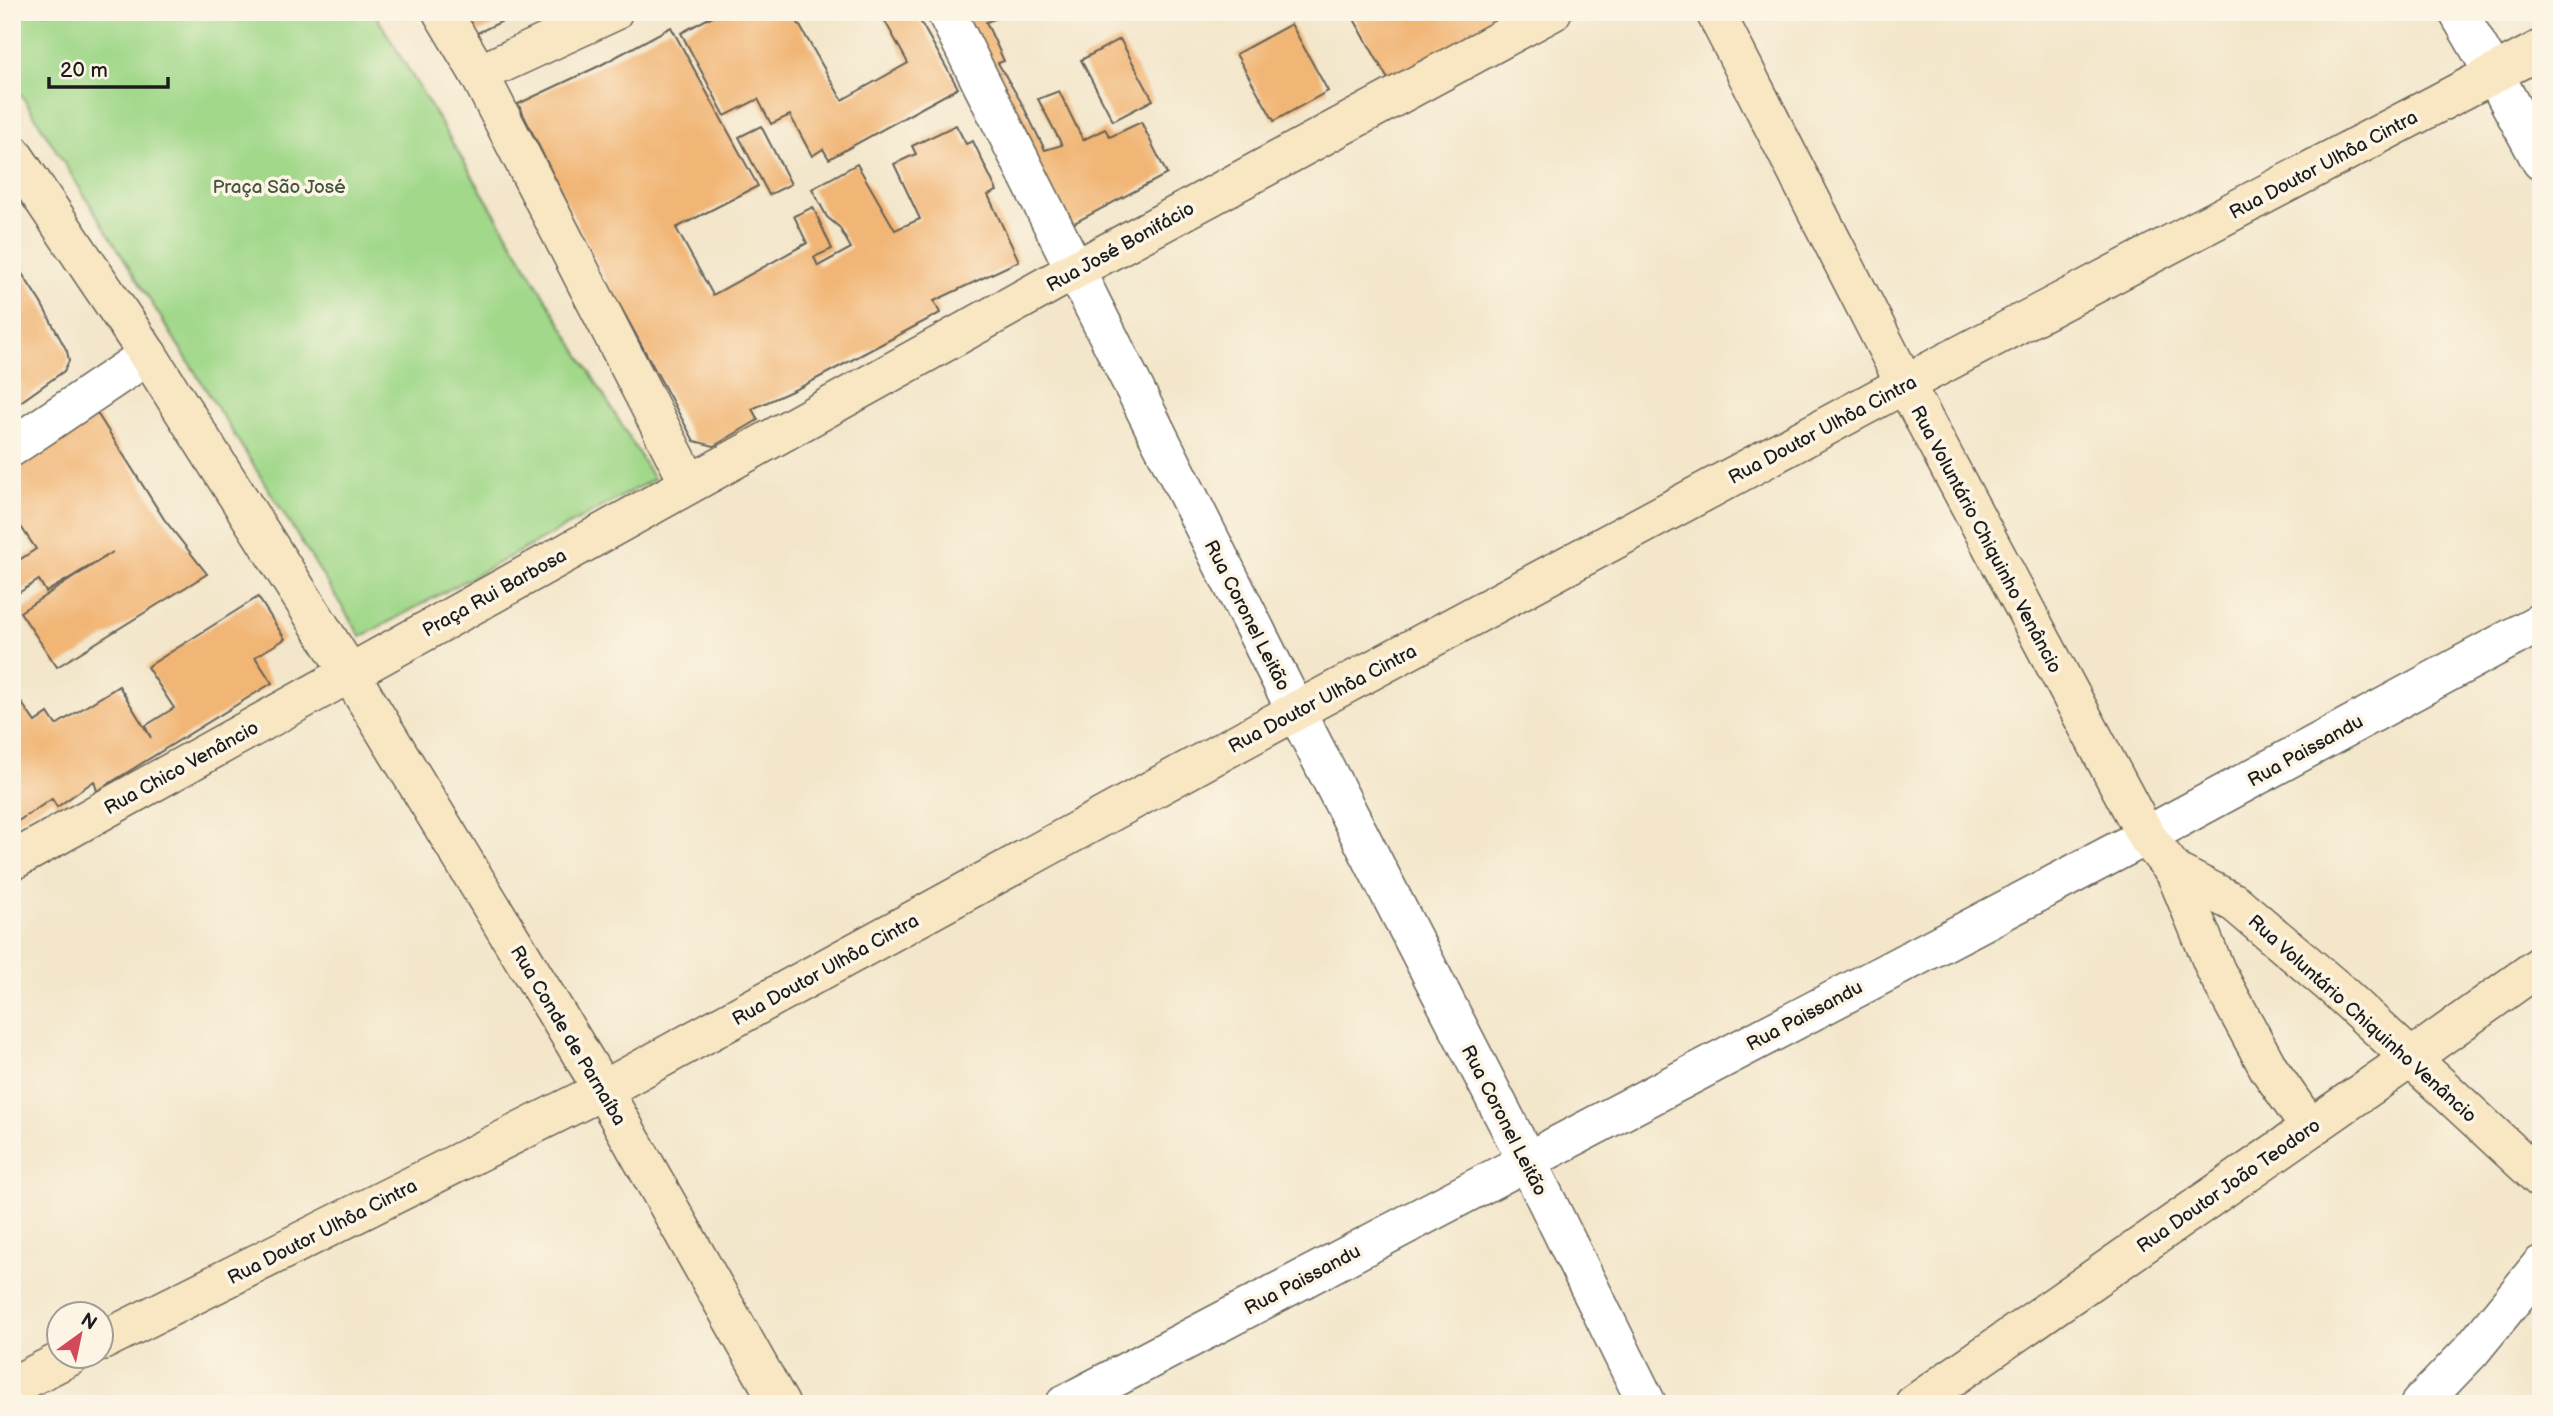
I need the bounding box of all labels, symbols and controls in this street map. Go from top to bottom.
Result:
scale bar [49,46,168,90]
text: 20 m [60,58,108,83]
street label: Rua Doutor Ulhôa Cintra [2226,106,2422,225]
park label: Praça São José [212,176,346,199]
street label: Rua José Bonifácio [1043,197,1199,297]
street label: Rua Doutor Ulhôa Cintra [1725,371,1921,490]
street label: Rua Voluntário Chiquinho Venâncio [1905,402,2066,677]
street label: Rua Coronel Leitão [1199,537,1295,695]
street label: Praça Rui Barbosa [419,544,571,642]
street label: Rua Doutor Ulhôa Cintra [1225,640,1421,759]
street label: Rua Paissandu [2244,710,2367,792]
street label: Rua Chico Venâncio [101,716,263,820]
street label: Rua Doutor Ulhôa Cintra [728,909,923,1031]
street label: Rua Voluntário Chiquinho Venâncio [2243,910,2481,1128]
street label: Rua Conde de Parnaíba [505,942,631,1130]
street label: Rua Paissandu [1743,976,1867,1057]
street label: Rua Coronel Leitão [1456,1042,1552,1200]
street label: Rua Doutor João Teodoro [2133,1114,2325,1258]
street label: Rua Doutor Ulhôa Cintra [224,1174,421,1290]
street label: Rua Paissandu [1241,1240,1365,1321]
north arrow [46,1300,116,1370]
text: N [76,1308,101,1336]

